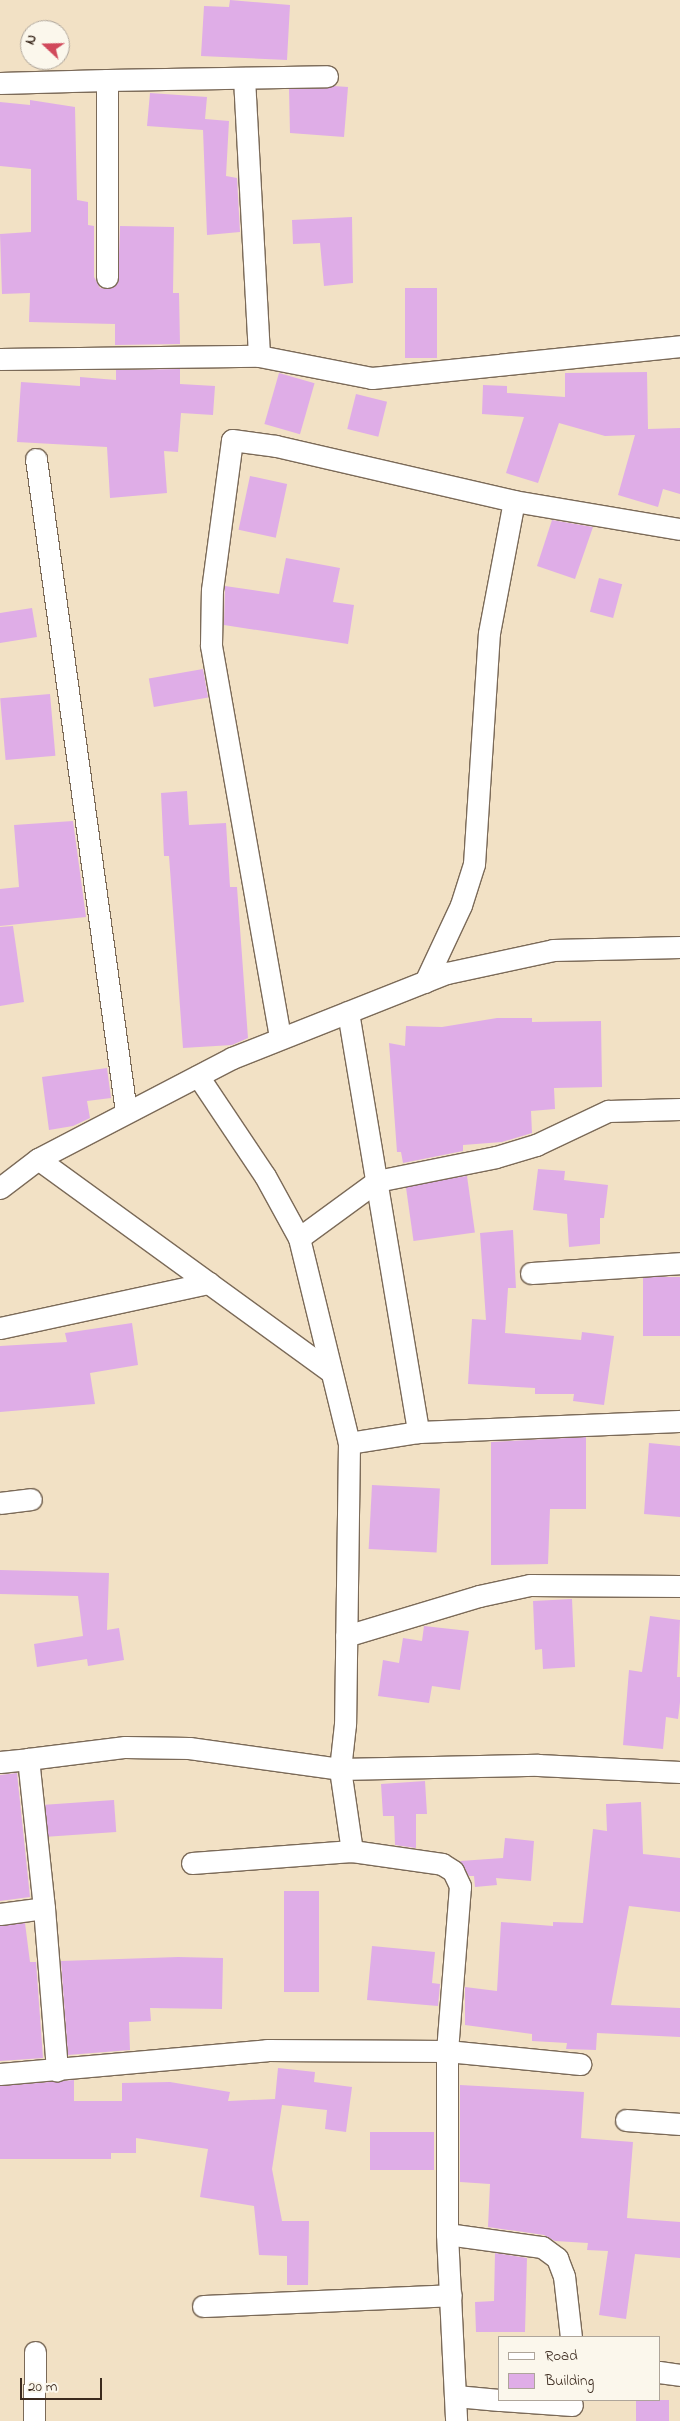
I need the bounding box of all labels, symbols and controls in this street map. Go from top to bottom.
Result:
north arrow [20,20,70,70]
text: N [20,32,43,48]
legend [498,2336,660,2401]
text: Road [545,2345,578,2367]
scale bar [22,2368,105,2400]
text: Building [545,2370,594,2392]
text: 20 m [28,2376,57,2398]

